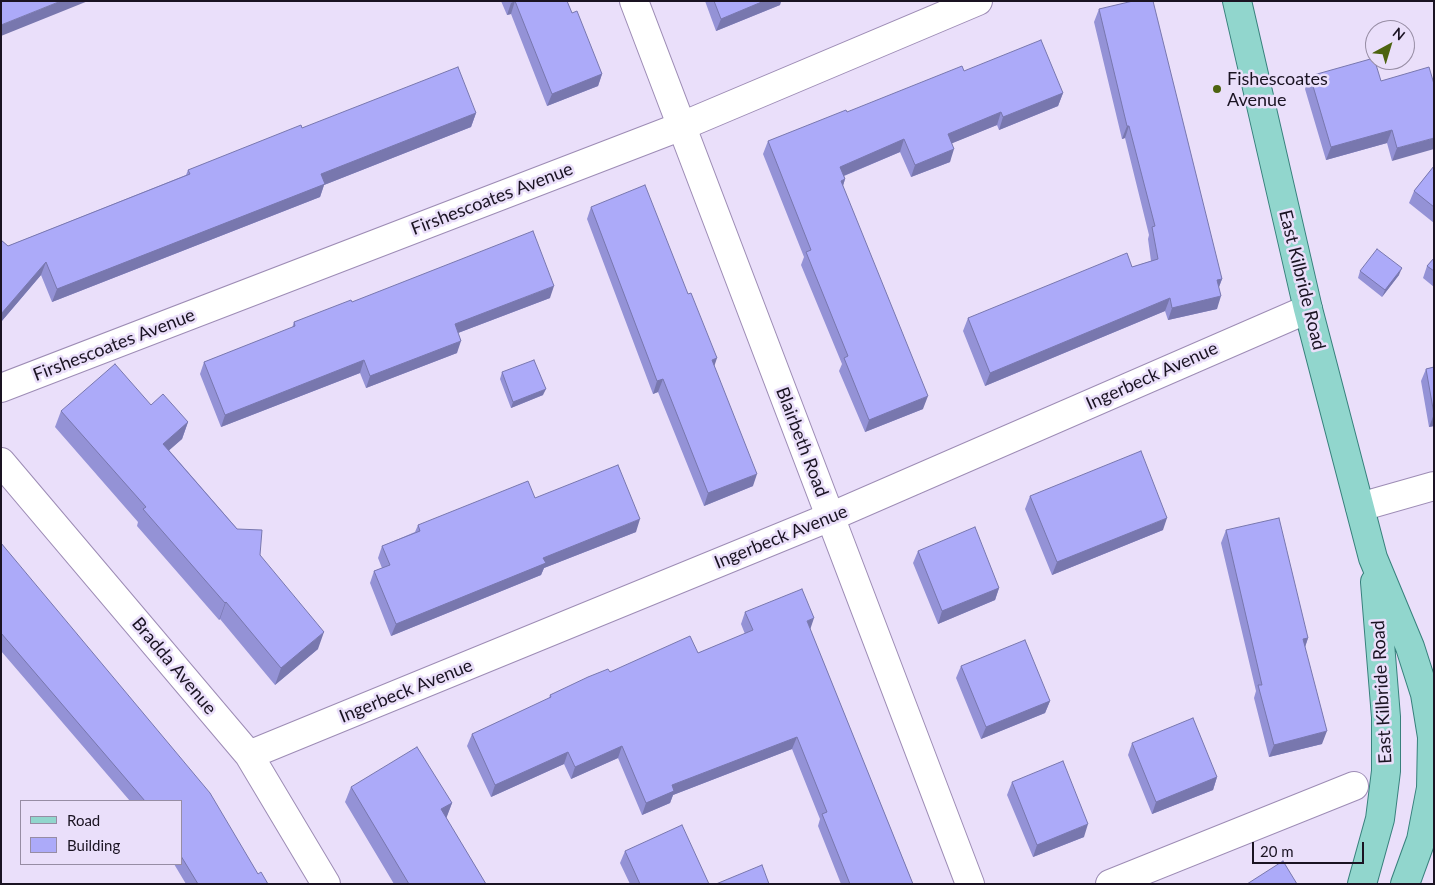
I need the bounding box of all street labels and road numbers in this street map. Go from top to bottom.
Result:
street label: Firshescoates Avenue [408,158,576,240]
street label: East Kilbride Road [1274,208,1330,352]
street label: Firshescoates Avenue [30,304,198,386]
street label: Ingerbeck Avenue [1083,337,1221,415]
street label: Blairbeth Road [771,384,833,500]
street label: Ingerbeck Avenue [711,500,851,574]
street label: Bradda Avenue [127,613,221,719]
street label: East Kilbride Road [1367,620,1397,764]
street label: Ingerbeck Avenue [336,654,476,728]

